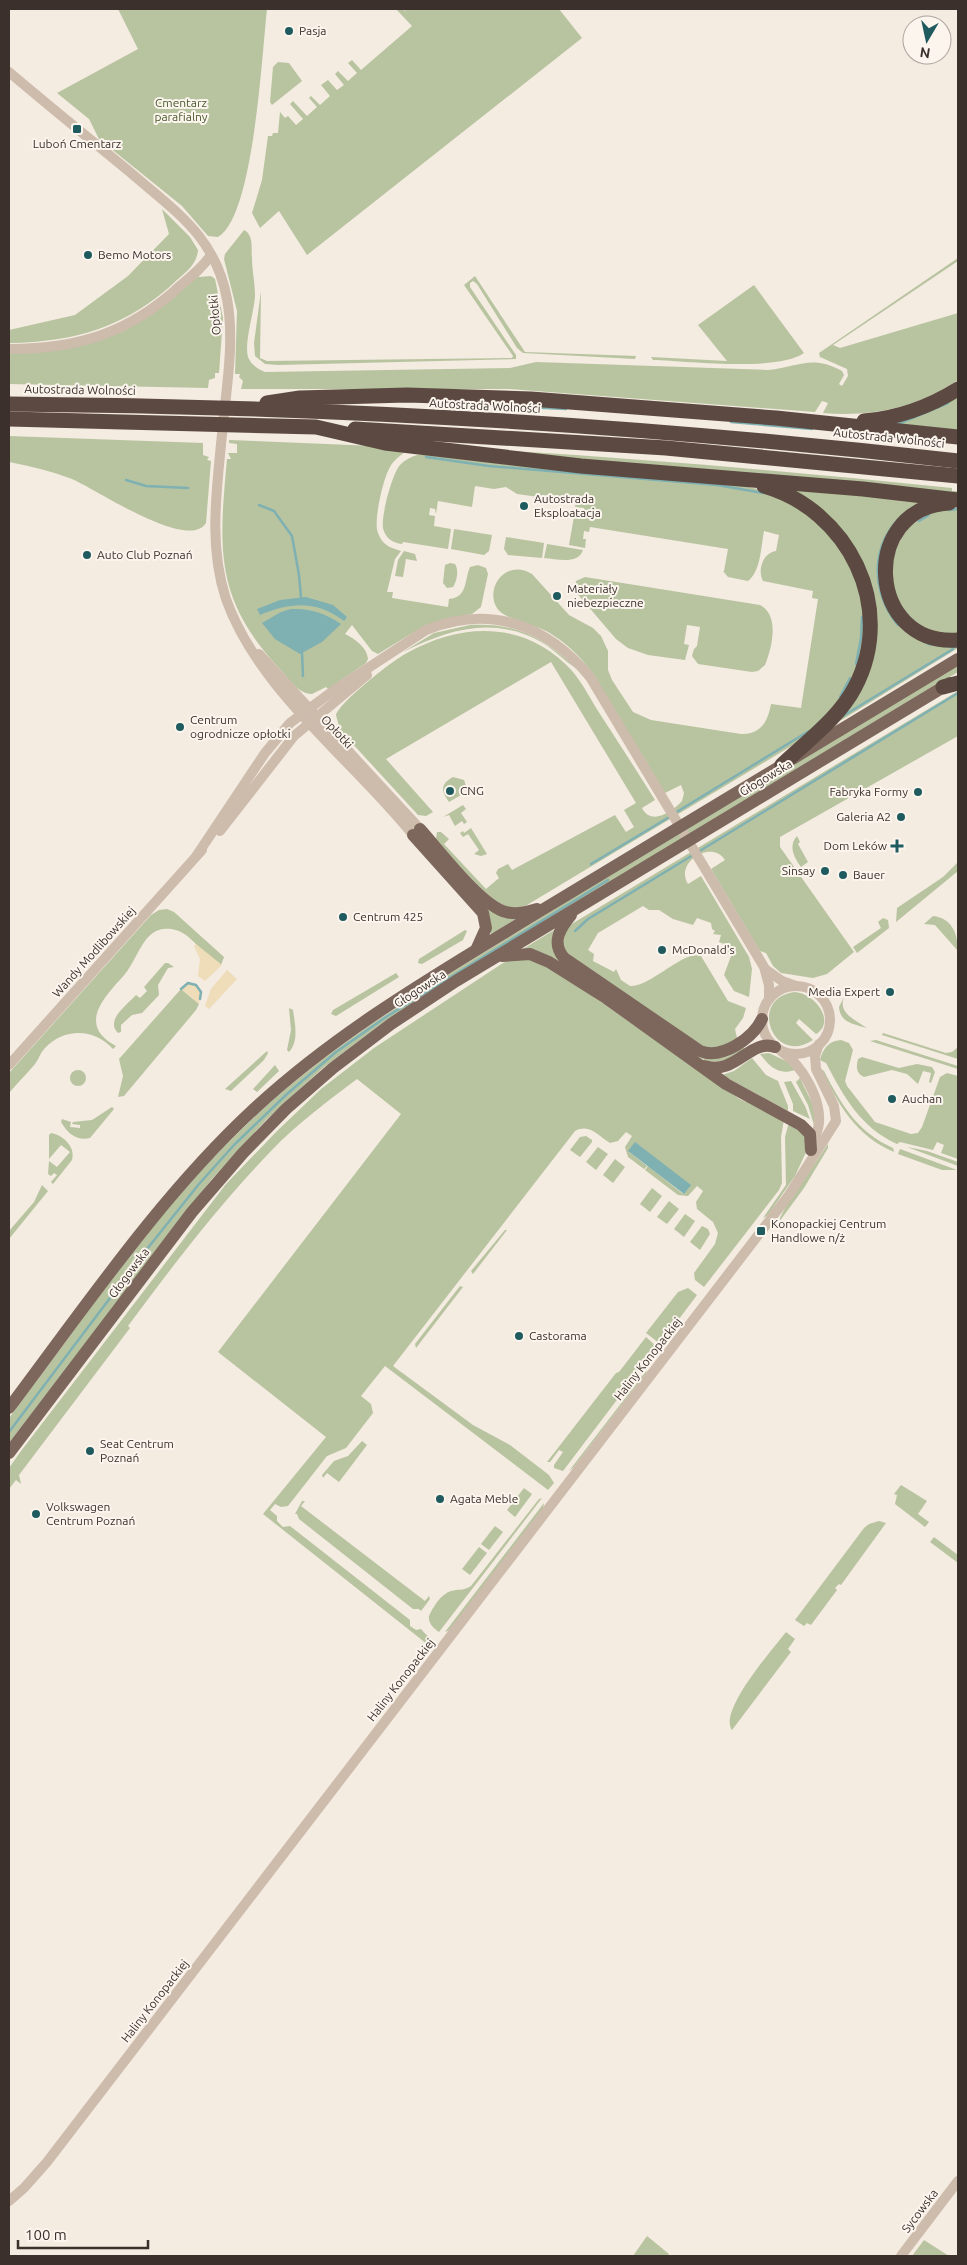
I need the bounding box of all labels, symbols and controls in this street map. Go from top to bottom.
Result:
north arrow [902,15,952,65]
place label: Pasja [299,24,327,37]
marker: Pasja [283,25,295,37]
text: N [919,44,931,62]
park label: Cmentarz parafialny [154,96,208,123]
marker: Luboń Cmentarz [71,123,83,135]
place label: Luboń Cmentarz [33,137,122,150]
place label: Bemo Motors [98,248,171,261]
marker: Bemo Motors [82,249,94,261]
street label: Opłotki [206,294,223,336]
street label: Autostrada Wolności [24,382,136,397]
street label: Autostrada Wolności [429,396,541,415]
street label: Autostrada Wolności [833,425,945,450]
place label: Autostrada Eksploatacja [534,492,601,519]
marker: Autostrada Eksploatacja [518,500,530,512]
place label: Auto Club Poznań [97,548,193,561]
marker: Auto Club Poznań [81,549,93,561]
place label: Materiały niebezpieczne [567,582,644,609]
marker: Materiały niebezpieczne [551,590,563,602]
place label: Centrum ogrodnicze opłotki [190,713,291,740]
street label: Opłotki [319,713,356,751]
marker: Centrum ogrodnicze opłotki [174,721,186,733]
street label: Głogowska [737,757,794,798]
place label: CNG [460,784,484,797]
marker: CNG [444,785,456,797]
place label: Fabryka Formy [829,785,908,798]
marker: Fabryka Formy [912,786,924,798]
place label: Galeria A2 [836,810,891,823]
marker: Galeria A2 [895,811,907,823]
place label: Dom Leków [824,839,888,852]
marker: Dom Leków [891,840,903,852]
place label: Sinsay [782,864,815,877]
marker: Sinsay [819,865,831,877]
place label: Bauer [853,868,885,881]
marker: Bauer [837,869,849,881]
street label: Wandy Modlibowskiej [50,904,138,1000]
place label: Centrum 425 [353,910,423,923]
marker: Centrum 425 [337,911,349,923]
place label: McDonald's [672,943,735,956]
marker: McDonald's [656,944,668,956]
street label: Głogowska [392,967,448,1010]
place label: Media Expert [808,985,880,998]
marker: Media Expert [884,986,896,998]
place label: Auchan [902,1092,942,1105]
marker: Auchan [886,1093,898,1105]
place label: Konopackiej Centrum Handlowe n/ż [771,1217,886,1244]
marker: Konopackiej Centrum Handlowe n/ż [755,1225,767,1237]
street label: Głogowska [106,1245,151,1300]
street label: Haliny Konopackiej [611,1315,684,1403]
place label: Castorama [529,1329,587,1342]
marker: Castorama [513,1330,525,1342]
place label: Seat Centrum Poznań [100,1437,174,1464]
marker: Seat Centrum Poznań [84,1445,96,1457]
place label: Agata Meble [450,1492,518,1505]
marker: Agata Meble [434,1493,446,1505]
place label: Volkswagen Centrum Poznań [46,1500,135,1527]
marker: Volkswagen Centrum Poznań [30,1508,42,1520]
street label: Haliny Konopackiej [364,1636,437,1724]
street label: Haliny Konopackiej [118,1957,191,2045]
street label: Sycowska [899,2186,940,2235]
scale bar [18,2218,148,2250]
text: 100 m [25,2226,67,2243]

